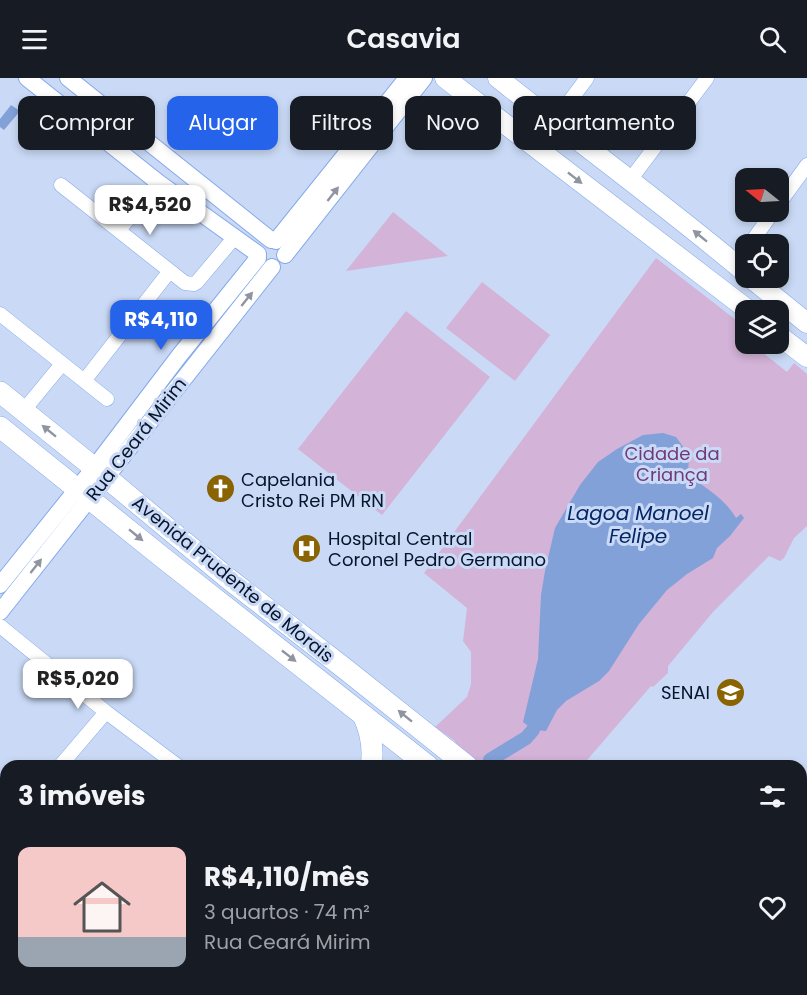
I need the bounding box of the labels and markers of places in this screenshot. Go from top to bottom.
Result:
pin: R$4,520 [95,185,205,236]
pin: R$4,110 [106,300,216,351]
place label: Capelania Cristo Rei PM RN [241,467,384,513]
church icon: Capelania Cristo Rei PM RN [204,473,236,505]
place label: Hospital Central Coronel Pedro Germano [328,526,546,572]
hospital icon: Hospital Central Coronel Pedro Germano [291,532,323,564]
pin: R$5,020 [23,659,133,710]
school or university icon: SENAI [715,676,747,708]
place label: SENAI [661,680,710,705]

